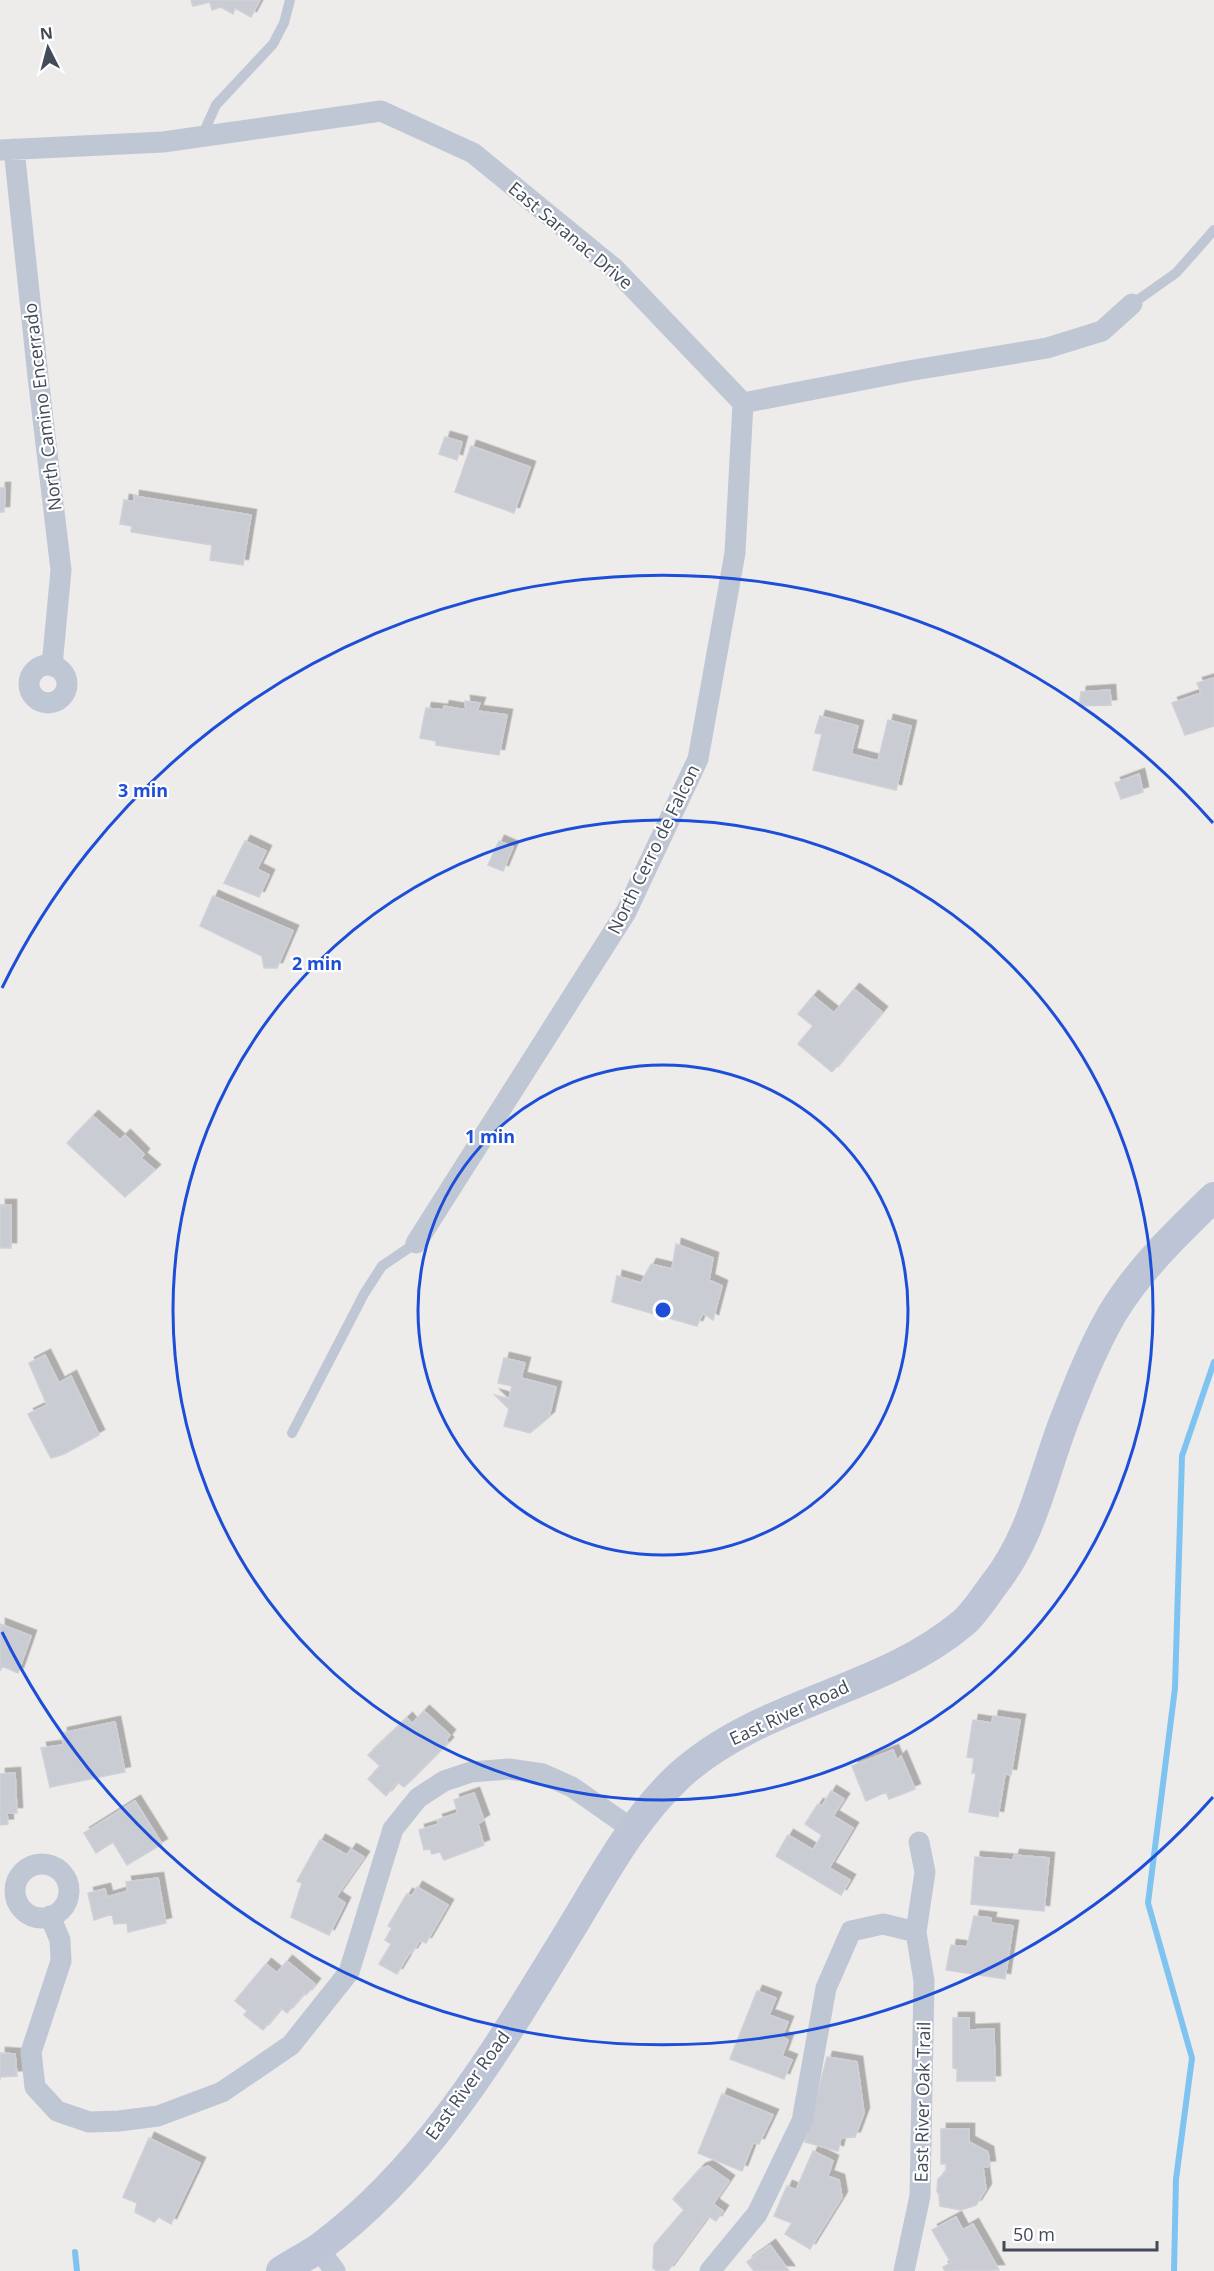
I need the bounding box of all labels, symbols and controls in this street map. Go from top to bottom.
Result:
north arrow [18,18,78,78]
text: N [39,21,54,45]
street label: East Saranac Drive [504,176,638,294]
street label: North Camino Encerrado [17,302,67,512]
street label: North Cerro de Falcon [602,760,704,938]
text: 3 min [118,778,168,802]
text: 2 min [292,951,342,975]
text: 1 min [465,1124,515,1148]
centre of rings [653,1300,673,1320]
street label: East River Road [725,1674,853,1750]
street label: East River Oak Trail [909,2021,935,2183]
street label: East River Road [419,2026,515,2144]
scale bar [1004,2214,1157,2252]
text: 50 m [1013,2222,1055,2246]

